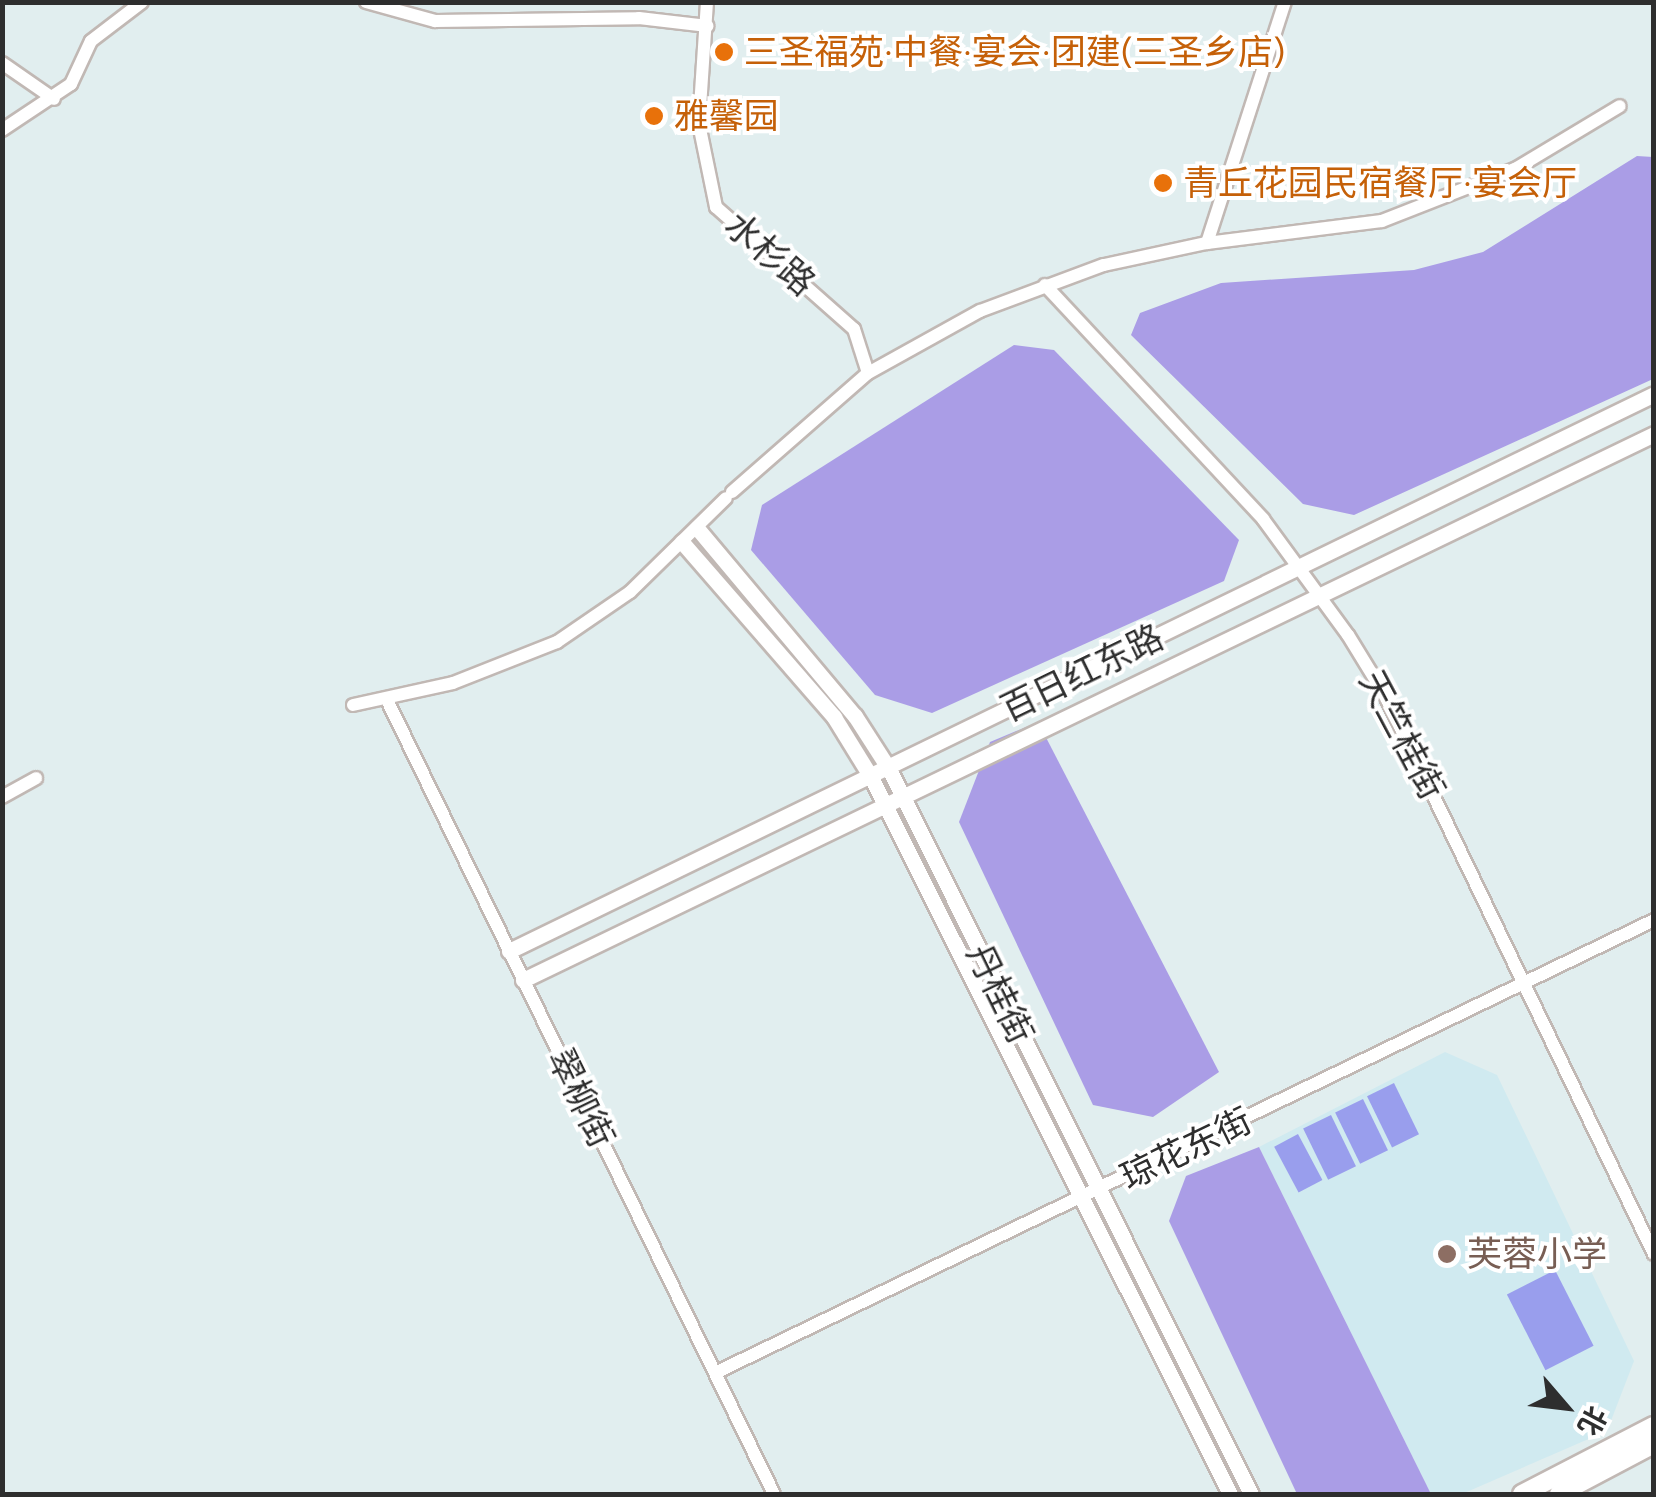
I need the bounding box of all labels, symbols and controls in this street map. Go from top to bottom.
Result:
place label: 三圣福苑·中餐·宴会·团建(三圣乡店) [744,31,1285,73]
marker: 三圣福苑·中餐·宴会·团建(三圣乡店) [713,41,735,63]
place label: 雅馨园 [674,95,779,137]
marker: 雅馨园 [643,105,665,127]
place label: 青丘花园民宿餐厅·宴会厅 [1183,162,1577,204]
marker: 青丘花园民宿餐厅·宴会厅 [1152,172,1174,194]
street label: 水杉路 [717,204,823,304]
street label: 百日红东路 [994,616,1170,730]
street label: 天竺桂街 [1351,663,1453,807]
street label: 丹桂街 [958,938,1042,1050]
street label: 翠柳街 [539,1042,623,1154]
street label: 琼花东街 [1114,1099,1258,1199]
place label: 芙蓉小学 [1467,1233,1607,1275]
marker: 芙蓉小学 [1436,1243,1458,1265]
north arrow [1516,1357,1616,1457]
text: 北 [1571,1401,1614,1441]

